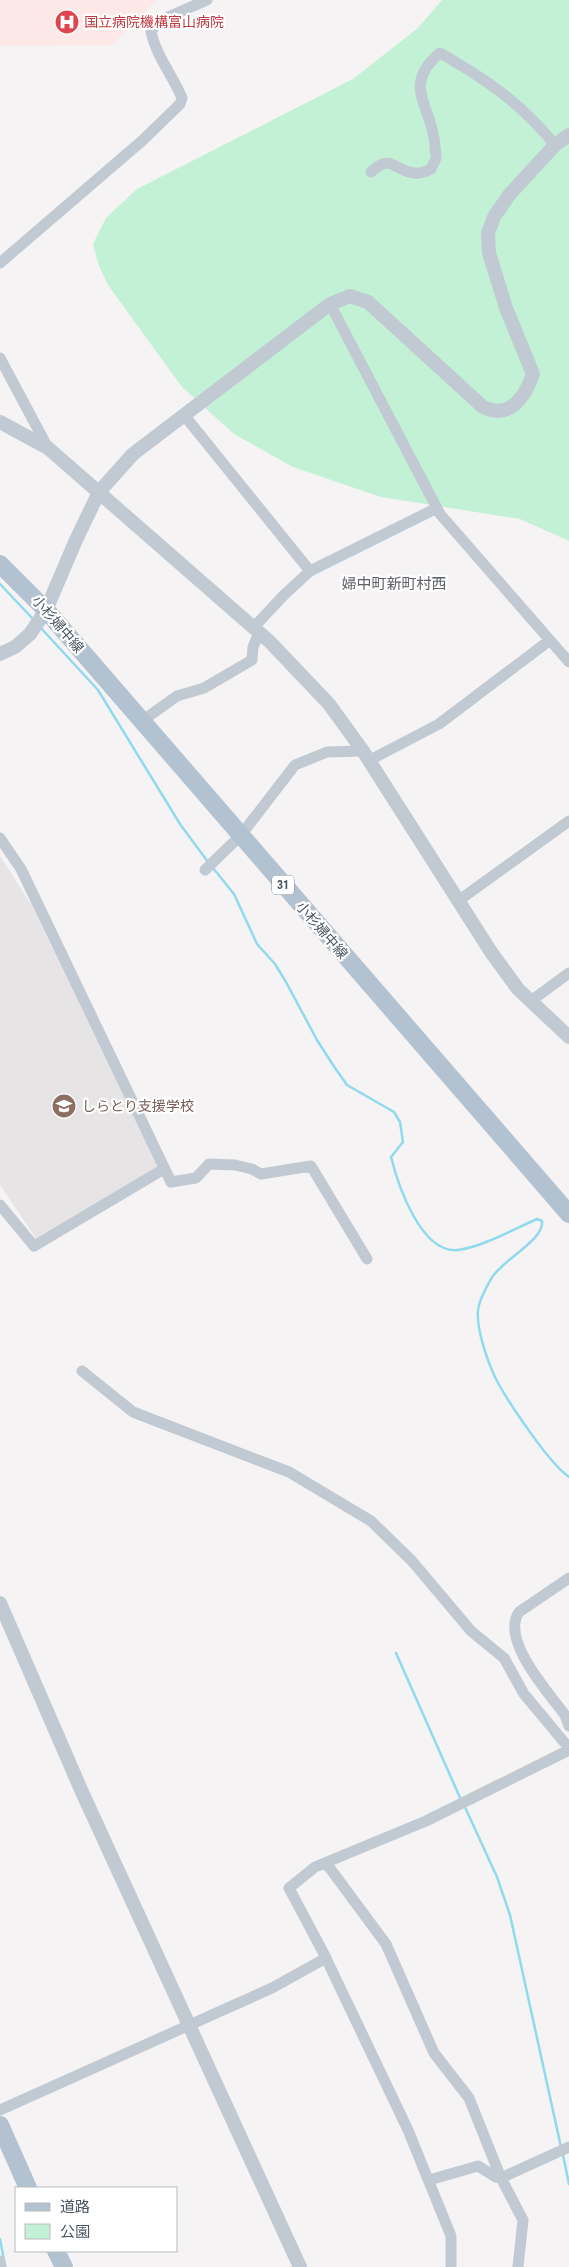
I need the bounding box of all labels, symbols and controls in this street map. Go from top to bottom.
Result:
hospital icon: 国立病院機構富山病院 [54,9,80,35]
place label: 国立病院機構富山病院 [84,14,224,30]
district label: 婦中町新町村西 [341,575,447,593]
street label: 小杉婦中線 [29,592,87,656]
road number: 31 [272,876,294,894]
street label: 小杉婦中線 [293,898,351,962]
school or university icon: しらとり支援学校 [51,1093,77,1119]
place label: しらとり支援学校 [82,1098,194,1114]
legend [15,2187,178,2252]
text: 道路 [60,2198,90,2216]
text: 公園 [60,2223,90,2241]

